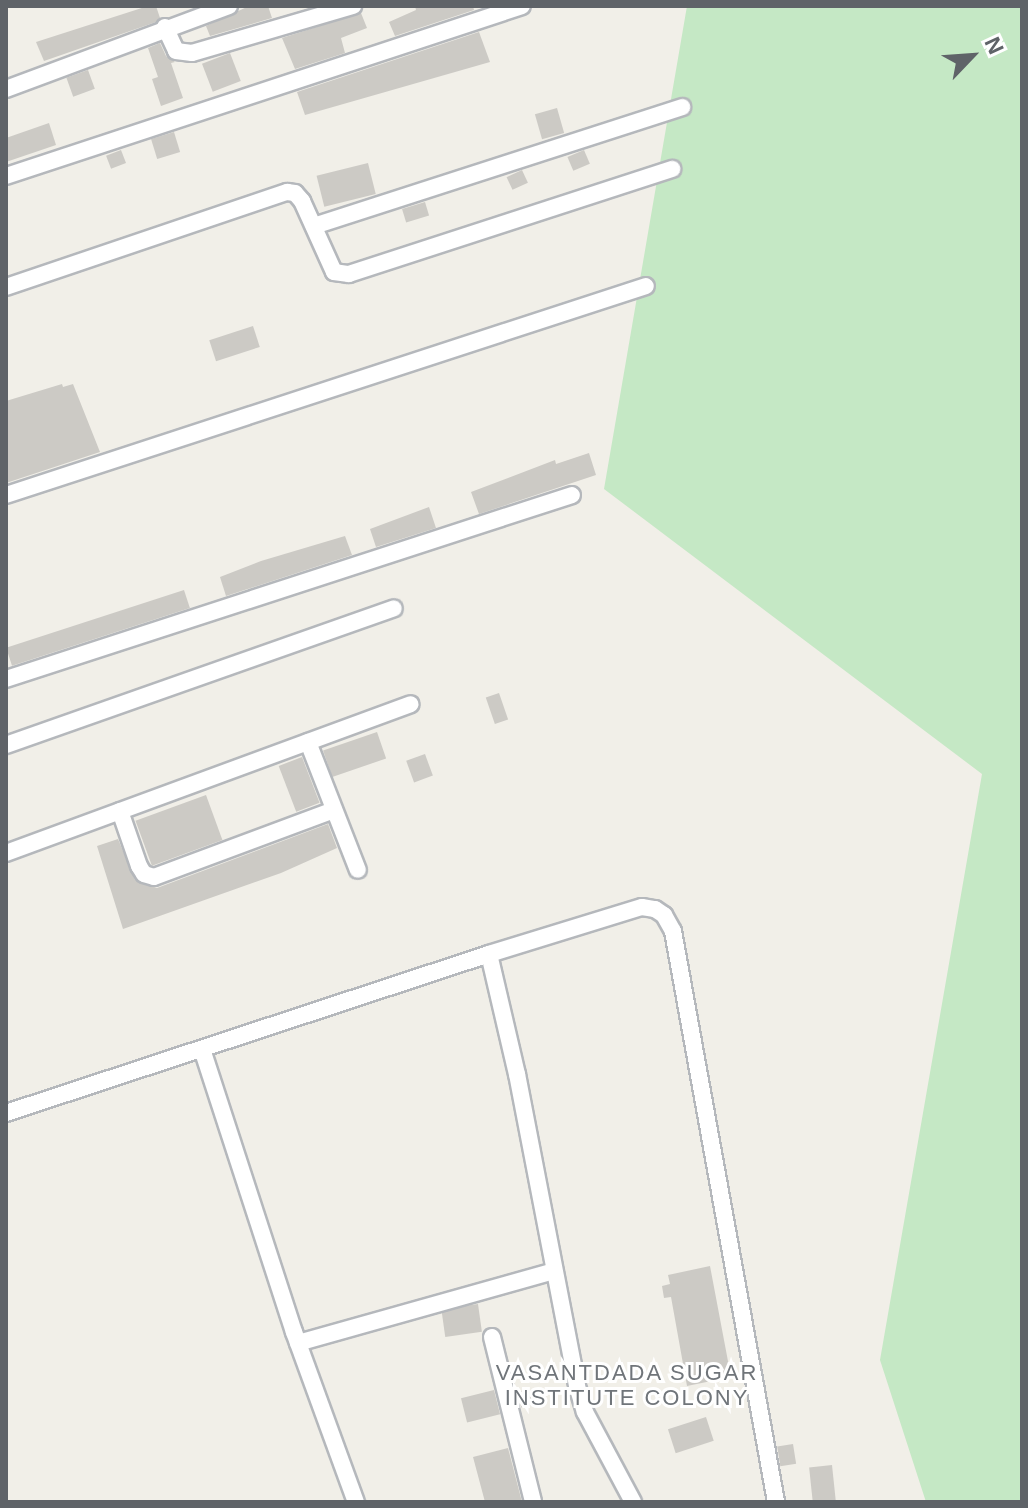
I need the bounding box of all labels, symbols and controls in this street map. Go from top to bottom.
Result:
north arrow [932,16,1012,96]
text: N [980,33,1009,58]
district label: VASANTDADA SUGAR INSTITUTE COLONY [495,1359,759,1410]

